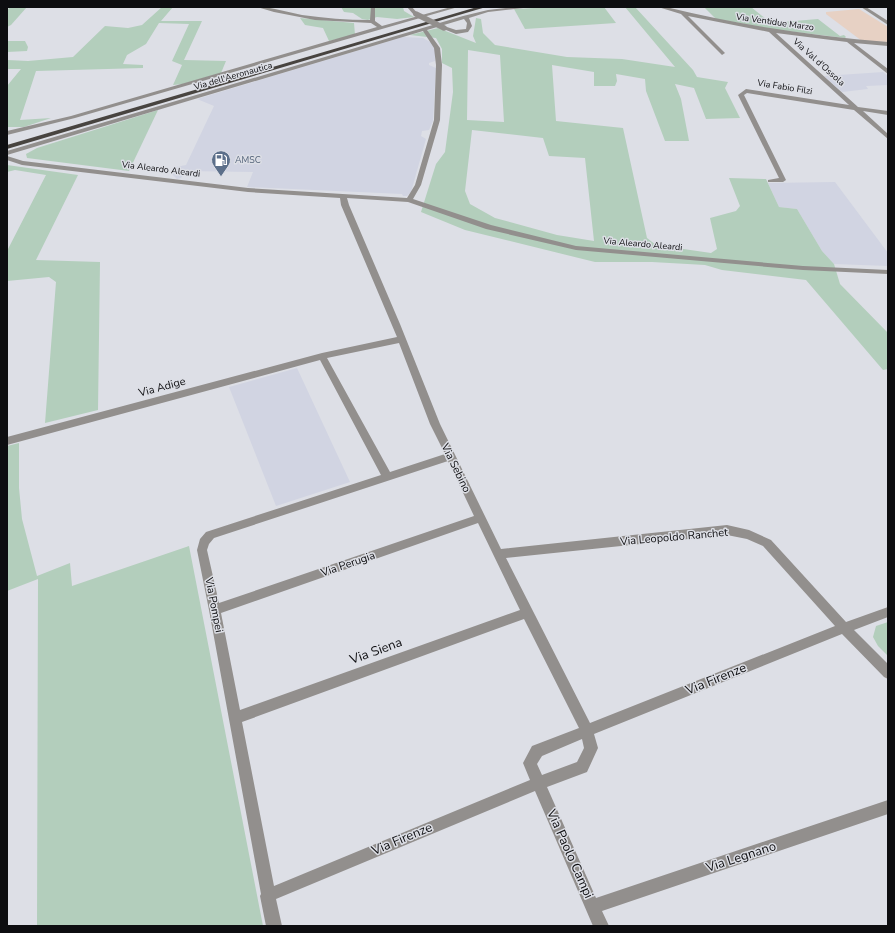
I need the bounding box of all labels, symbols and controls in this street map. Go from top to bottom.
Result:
street label: Via Ventidue Marzo [734,10,815,33]
street label: Via Val d'Ossola [790,35,848,89]
street label: Via dell'Aeronautica [191,59,274,93]
street label: Via Fabio Filzi [756,77,813,97]
fuel station icon: AMSC [210,149,232,177]
place label: AMSC [235,154,261,166]
street label: Via Aleardo Aleardi [120,158,201,180]
street label: Via Aleardo Aleardi [602,234,683,253]
street label: Via Adige [136,374,187,401]
street label: Via Sebino [437,440,474,495]
street label: Via Leopoldo Ranchet [618,525,729,549]
street label: Via Perugia [318,548,377,581]
street label: Via Pompei [201,575,227,634]
street label: Via Siena [346,633,405,669]
street label: Via Firenze [682,659,749,700]
street label: Via Paolo Campi [542,806,598,901]
street label: Via Firenze [368,818,435,860]
street label: Via Legnano [703,837,778,877]

